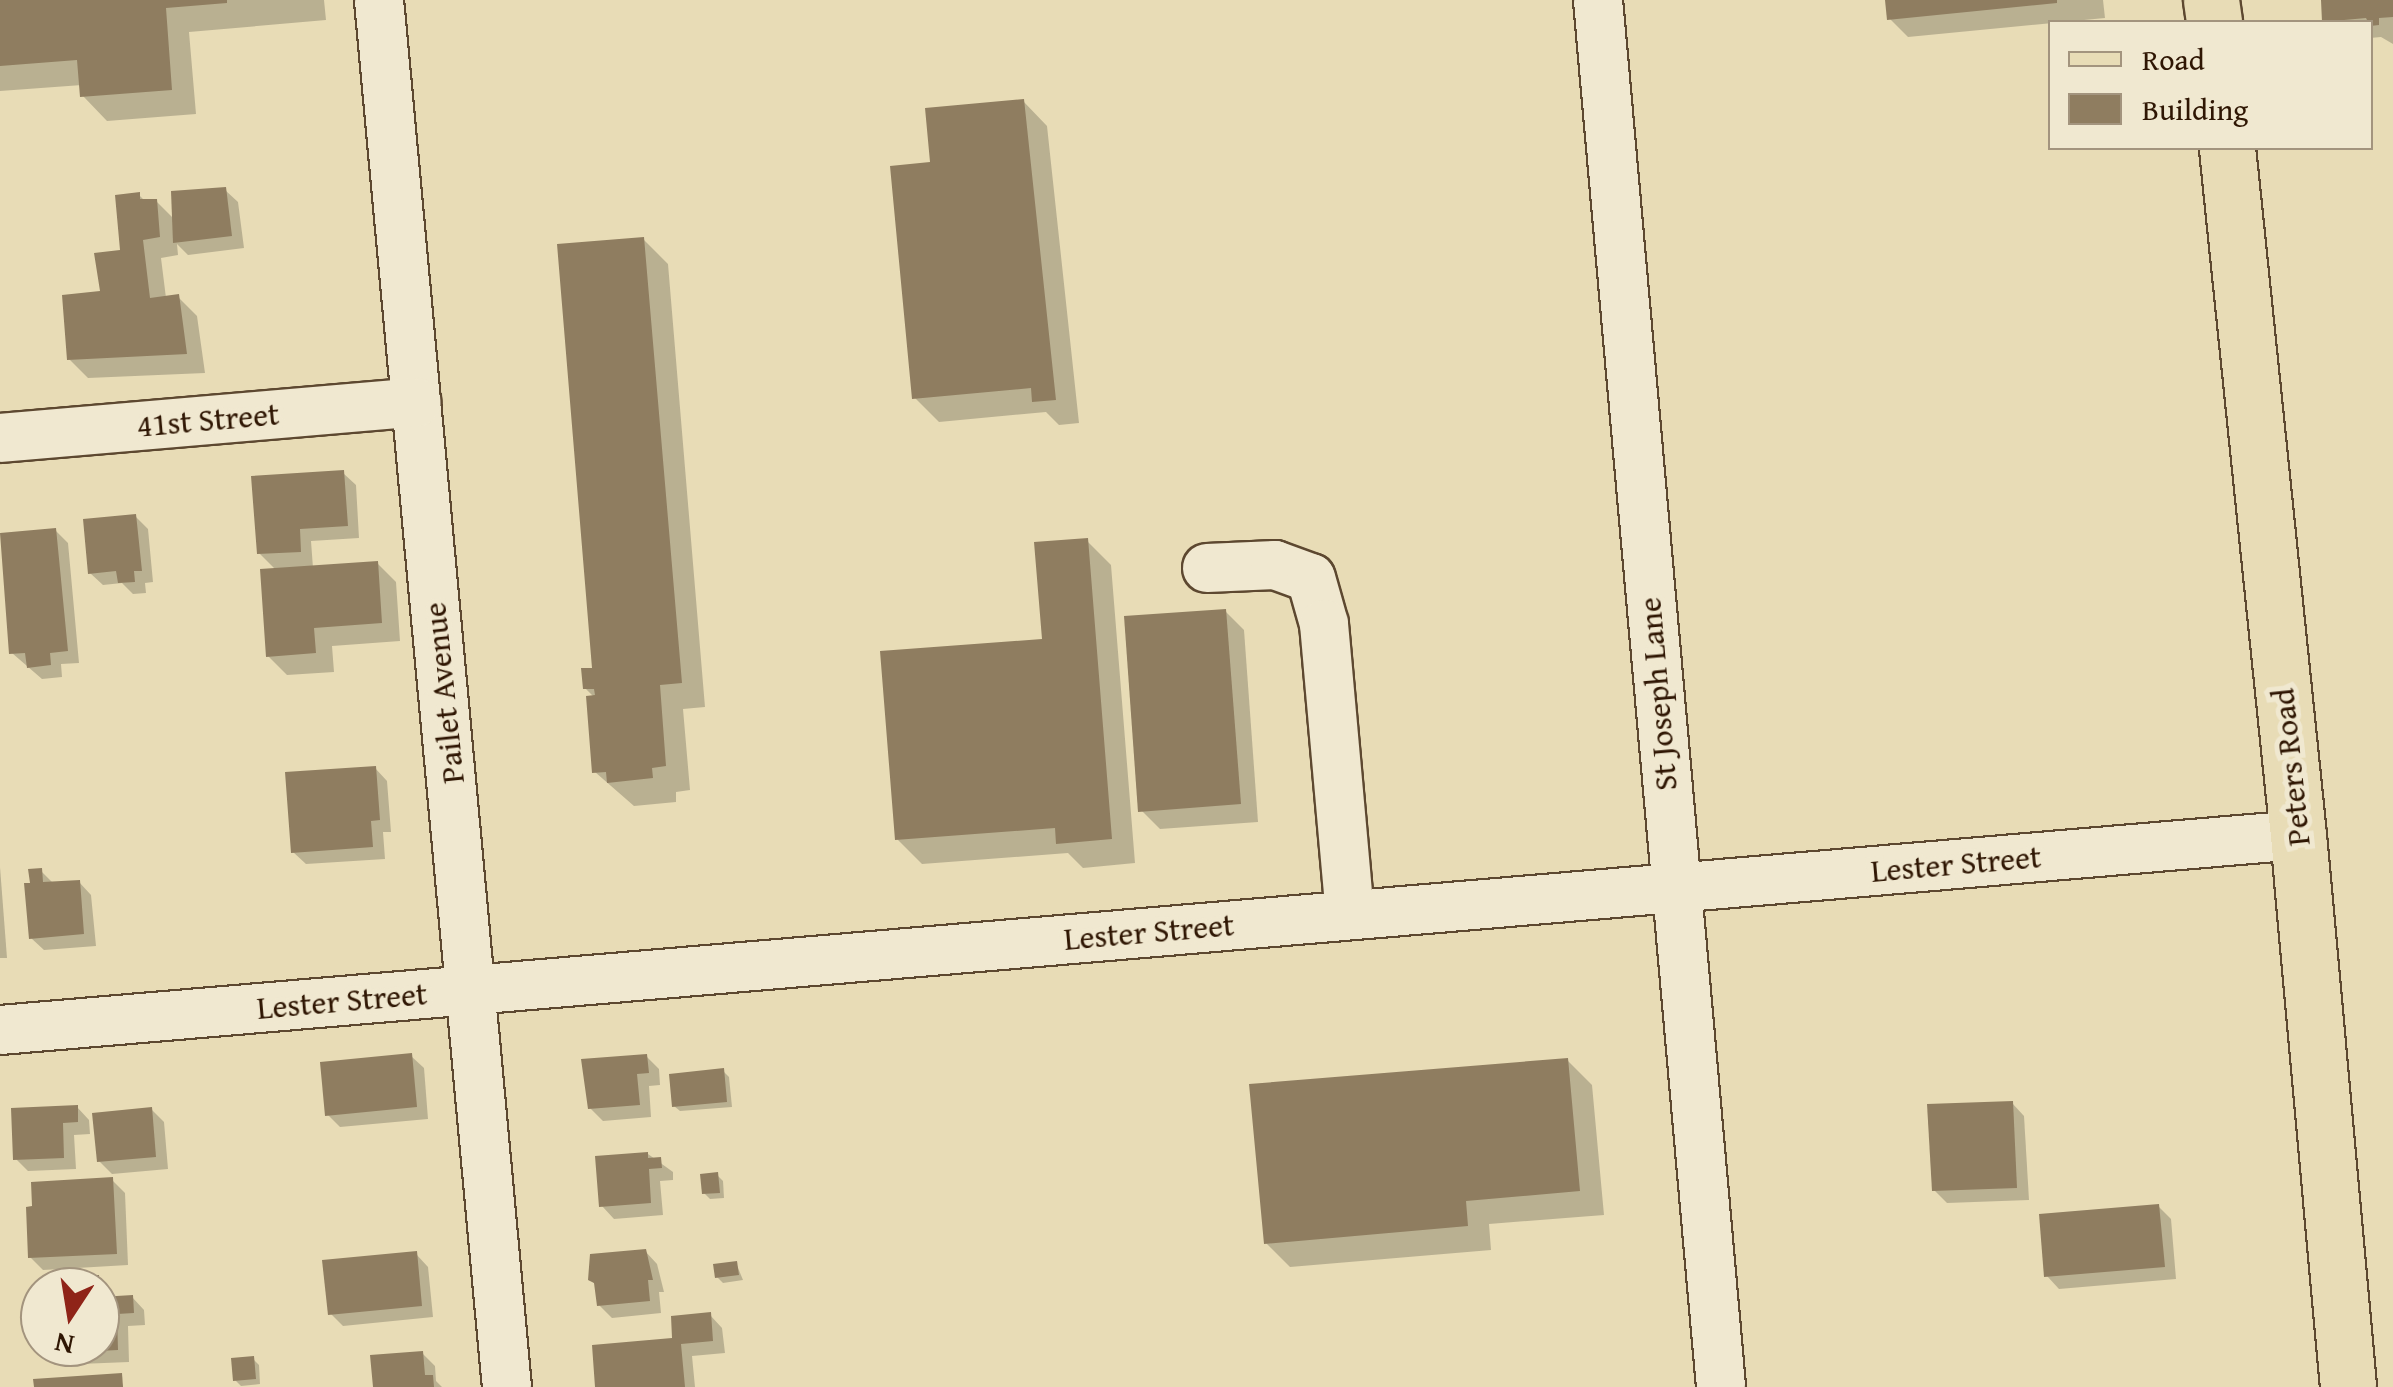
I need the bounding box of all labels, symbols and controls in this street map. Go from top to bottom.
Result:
legend [2048,20,2373,150]
text: Road [2142,37,2205,81]
text: Building [2142,87,2248,131]
street label: 41st Street [135,395,281,445]
street label: St Joseph Lane [1630,596,1686,792]
street label: Pailet Avenue [415,600,473,786]
street label: Peters Road [2264,686,2318,848]
street label: Lester Street [1869,837,2043,891]
street label: Lester Street [1062,905,1236,959]
street label: Lester Street [255,974,429,1028]
north arrow [20,1267,120,1367]
text: N [51,1323,77,1367]

